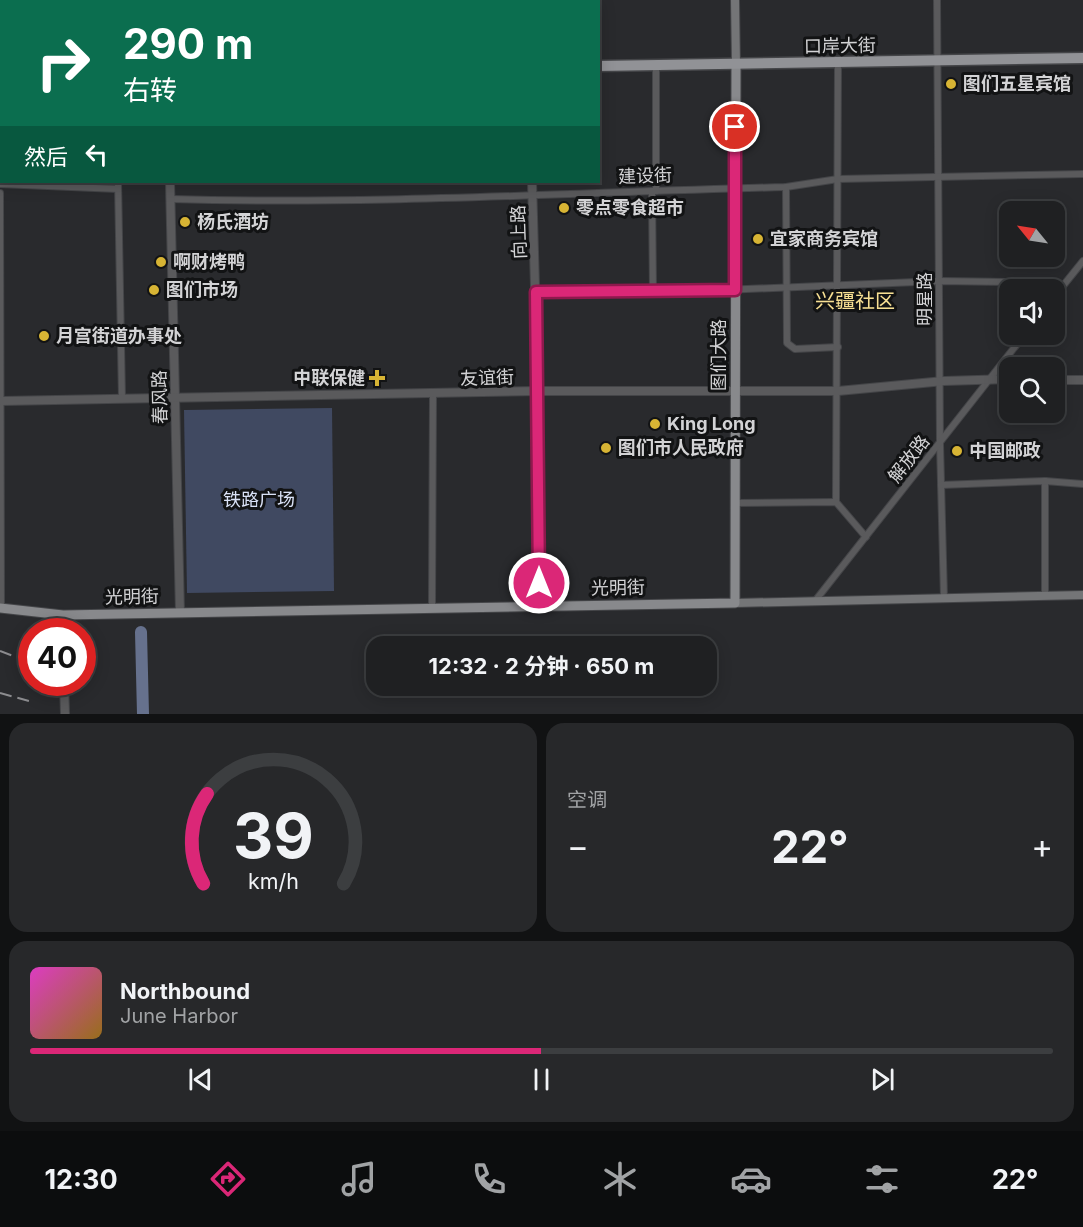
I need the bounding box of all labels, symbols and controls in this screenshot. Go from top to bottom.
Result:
text: 290 m [123,18,253,69]
icon: right [24,24,102,102]
street label: 口岸大街 [804,34,876,57]
place label: 图们五星宾馆 [963,73,1071,94]
text: 右转 [123,74,177,107]
marker: 图们五星宾馆 [944,77,958,91]
pin [709,101,760,152]
icon: arrive [718,110,751,143]
icon: left [80,138,113,171]
text: 然后 [24,144,68,170]
street label: 建设街 [618,164,672,187]
place label: 零点零食超市 [576,197,684,218]
marker: 零点零食超市 [557,201,571,215]
north arrow [999,201,1065,267]
map controls [999,201,1065,423]
street label: 向上路 [507,205,530,259]
place label: 杨氏酒坊 [197,211,269,232]
marker: 杨氏酒坊 [178,215,192,229]
place label: 宜家商务宾馆 [770,228,878,249]
marker: 宜家商务宾馆 [751,232,765,246]
place label: 啊财烤鸭 [173,251,245,272]
marker: 啊财烤鸭 [154,255,168,269]
street label: 明星路 [914,272,935,326]
place label: 图们市场 [166,279,238,300]
button: sound [999,279,1065,345]
marker: 图们市场 [147,283,161,297]
district label: 兴疆社区 [815,289,895,313]
street label: 图们大路 [708,319,729,391]
place label: 月宫街道办事处 [56,325,182,346]
marker: 月宫街道办事处 [37,329,51,343]
button: search [999,357,1065,423]
street label: 友谊街 [460,366,514,389]
place label: 中联保健 [293,367,365,388]
street label: 春风路 [149,370,170,424]
marker: 中联保健 [370,371,384,385]
place label: King Long [667,413,756,434]
marker: King Long [648,417,662,431]
street label: 解放路 [884,431,934,486]
place label: 图们市人民政府 [618,437,744,458]
place label: 中国邮政 [969,440,1041,461]
marker: 图们市人民政府 [599,441,613,455]
marker: 中国邮政 [950,444,964,458]
park label: 铁路广场 [223,489,295,510]
position arrow [507,551,571,615]
street label: 光明街 [591,577,645,598]
street label: 光明街 [105,586,159,607]
speed limit sign: 40 [18,618,96,696]
text: 12:32 · 2 分钟 · 650 m [429,653,654,679]
text: 空调 [567,788,607,812]
text: 39 [233,798,313,873]
text: 22° [771,819,849,874]
text: − [567,826,589,866]
text: + [1031,826,1053,866]
text: km/h [248,869,298,895]
text: Northbound [120,978,250,1004]
text: June Harbor [120,1004,238,1028]
icon: previous [184,1063,217,1096]
icon: pause [525,1063,558,1096]
icon: next [866,1063,899,1096]
icon: directions [207,1158,249,1200]
icon: music [338,1158,380,1200]
icon: phone [468,1158,510,1200]
icon: climate [599,1158,641,1200]
icon: car [730,1158,772,1200]
icon: filters [861,1158,903,1200]
text: 12:30 [44,1163,118,1196]
text: 22° [992,1163,1039,1196]

